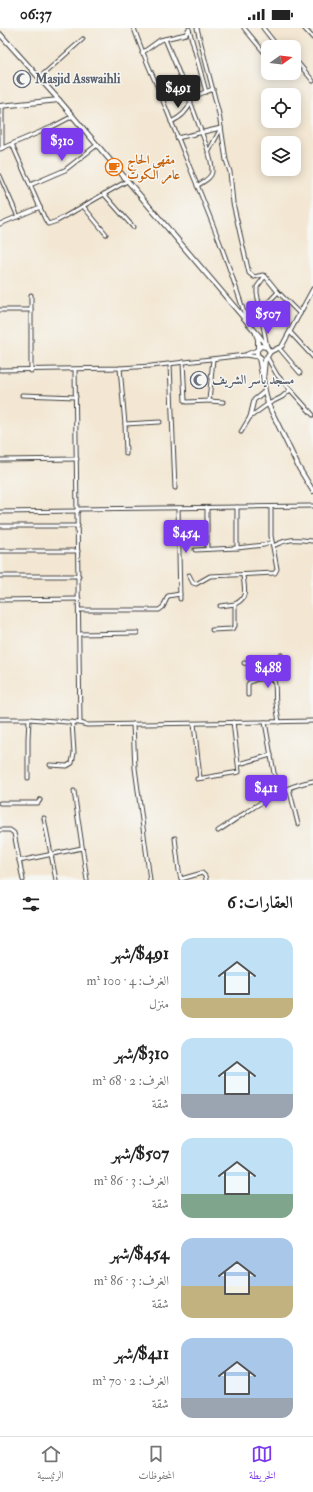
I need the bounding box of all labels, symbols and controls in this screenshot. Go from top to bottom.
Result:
text: 06:37 [20,5,52,24]
north arrow [261,40,301,80]
map controls [261,40,301,176]
mosque icon: Masjid Asswaihli [12,69,32,89]
place label: Masjid Asswaihli [34,71,121,87]
pin: $491 [154,75,202,109]
text: $491 [165,80,191,96]
button: locate [261,88,301,128]
pin: $310 [38,128,86,162]
text: $310 [50,133,74,149]
button: layers [261,136,301,176]
place label: مقهي الحاج عامر الكوت [127,152,180,185]
cafe icon: مقهي الحاج عامر الكوت [104,157,124,177]
pin: $507 [244,301,292,335]
text: $507 [255,306,281,322]
mosque icon: مسجد ياسر الشريف [189,370,209,390]
place label: مسجد ياسر الشريف [212,372,294,389]
pin: $454 [162,520,210,554]
text: $454 [173,525,199,541]
pin: $488 [244,655,292,689]
text: $488 [255,660,281,676]
pin: $411 [242,775,290,809]
text: $411 [254,780,278,796]
text: العقارات: 6 [227,892,293,913]
icon: filters [20,893,42,915]
text: $491/شهر [112,943,169,964]
icon: home [213,954,261,1002]
text: الغرف: 4 · 100 m² [87,973,169,989]
text: منزل [149,996,169,1012]
text: $310/شهر [114,1043,169,1064]
icon: home [213,1054,261,1102]
text: الغرف: 2 · 68 m² [92,1073,169,1089]
text: شقة [152,1096,169,1112]
text: $507/شهر [112,1143,169,1164]
icon: home [213,1154,261,1202]
text: الغرف: 3 · 86 m² [94,1173,169,1189]
text: شقة [152,1196,169,1212]
text: $454/شهر [110,1243,169,1264]
icon: home [213,1254,261,1302]
text: الغرف: 3 · 86 m² [94,1273,169,1289]
text: شقة [152,1296,169,1312]
text: $411/شهر [114,1343,169,1364]
icon: home [213,1354,261,1402]
text: الغرف: 2 · 70 m² [92,1373,169,1389]
text: شقة [152,1396,169,1412]
tab: الرئيسية [37,1443,64,1486]
tab: المحفوظات [138,1443,174,1486]
tab: الخريطة [249,1443,276,1486]

